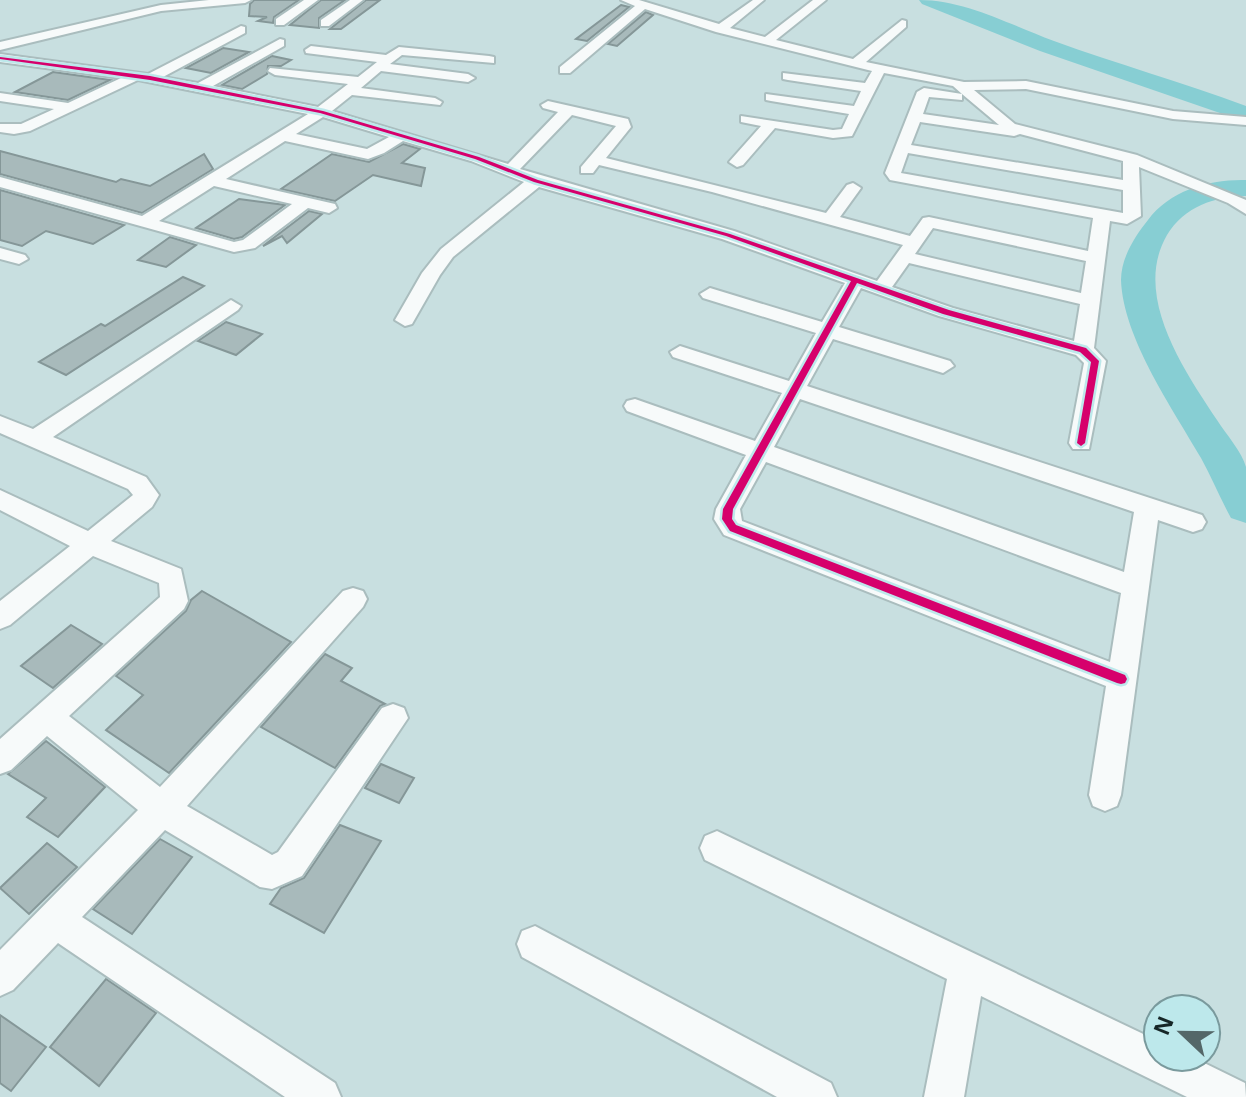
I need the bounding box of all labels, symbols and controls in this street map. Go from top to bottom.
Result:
north arrow [1142,993,1222,1073]
text: N [1145,1011,1180,1039]

